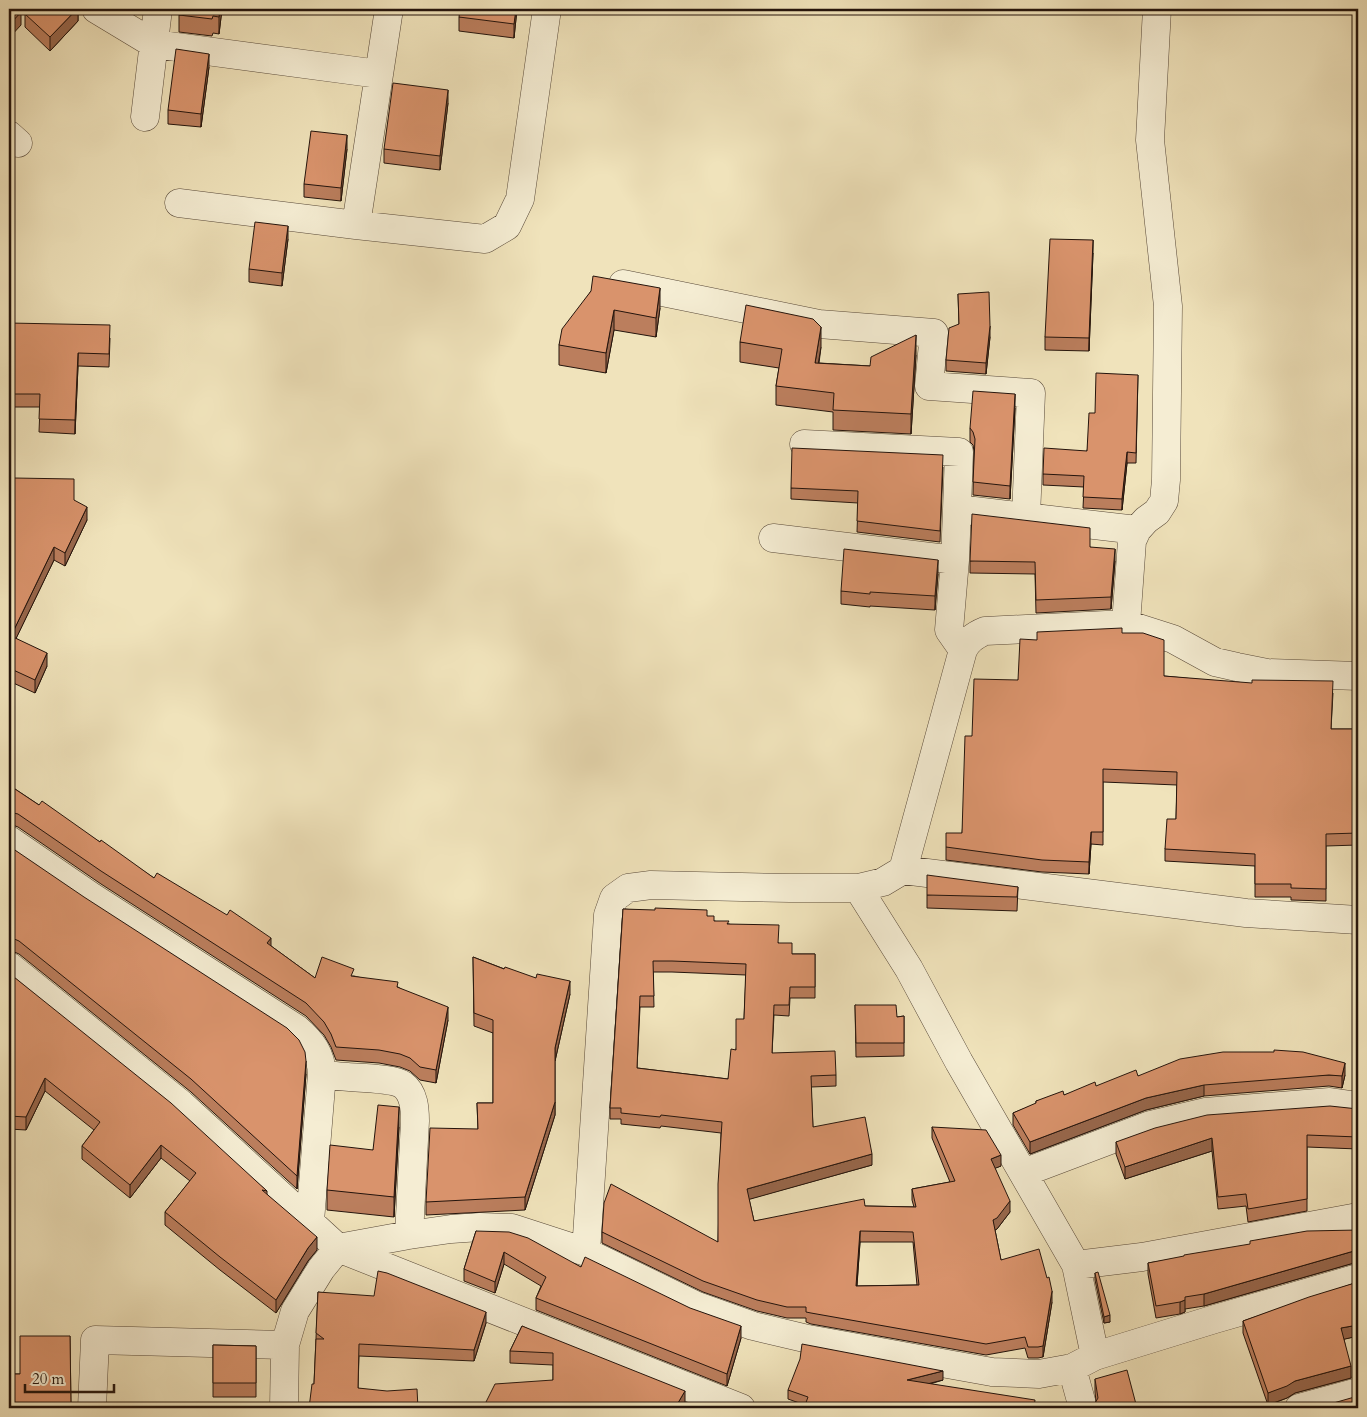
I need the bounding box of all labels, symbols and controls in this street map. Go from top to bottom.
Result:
scale bar [25,1362,114,1394]
text: 20 m [32,1369,64,1389]

